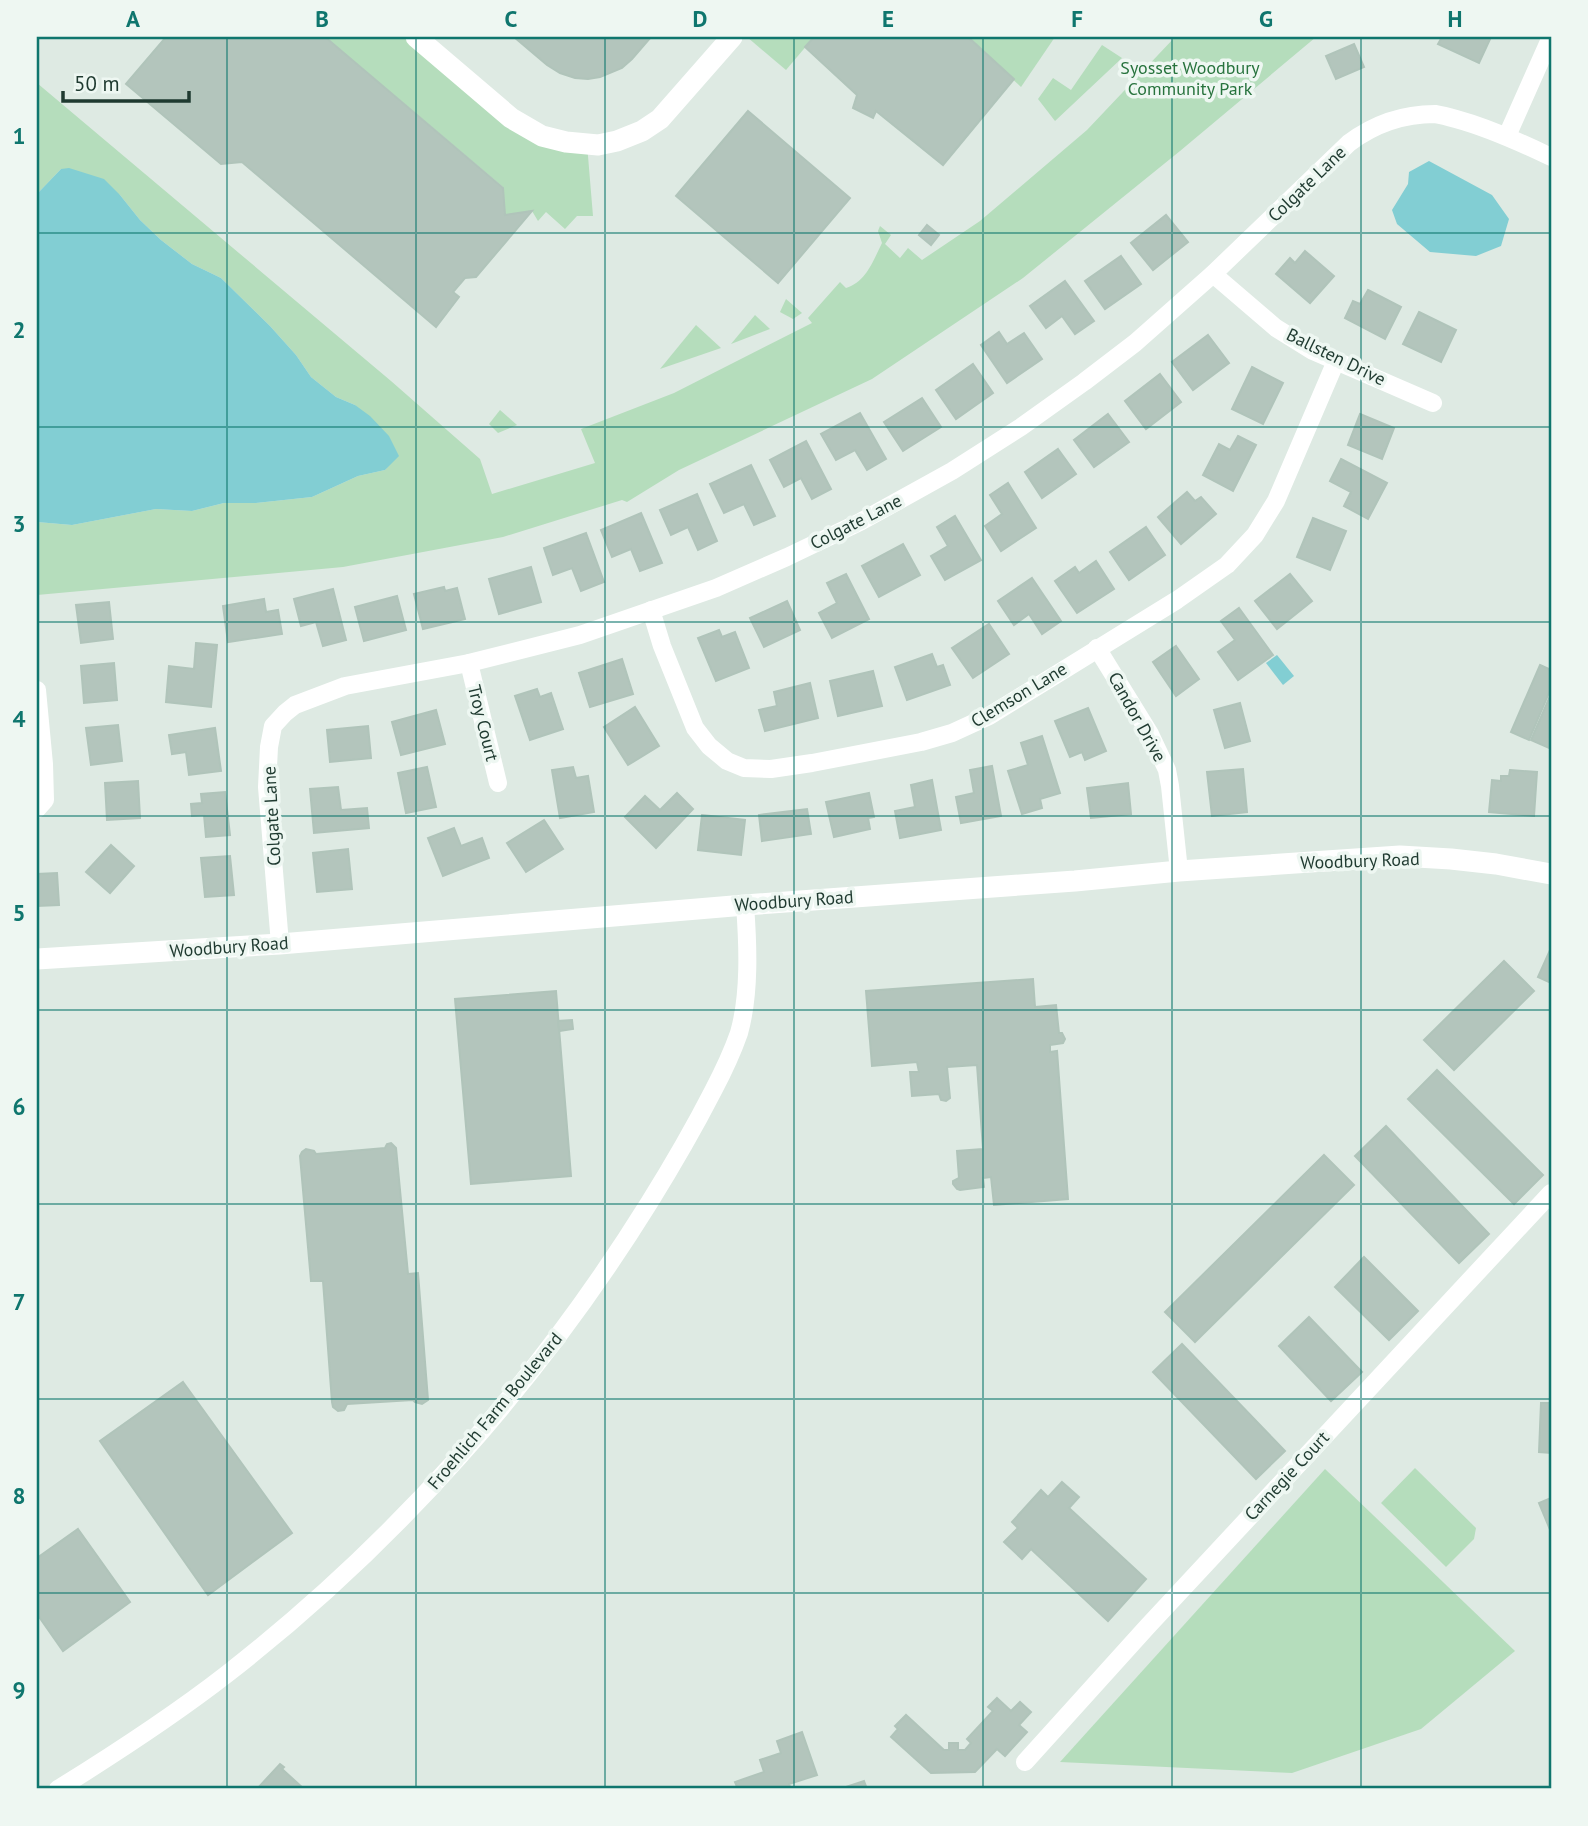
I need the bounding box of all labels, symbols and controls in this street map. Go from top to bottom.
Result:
text: A [126,4,140,33]
text: B [315,4,329,33]
text: C [505,4,518,33]
text: D [693,4,707,33]
text: E [882,4,894,33]
text: F [1071,4,1083,33]
text: G [1259,4,1273,33]
text: H [1448,4,1462,33]
park label: Syosset Woodbury Community Park [1120,56,1260,100]
scale bar [63,60,189,104]
text: 50 m [74,70,120,97]
text: 1 [12,121,26,150]
street label: Colgate Lane [1263,141,1351,227]
text: 2 [12,315,26,344]
street label: Ballsten Drive [1283,323,1390,390]
street label: Colgate Lane [806,489,905,554]
text: 3 [12,509,26,538]
street label: Clemson Lane [967,657,1071,732]
street label: Candor Drive [1103,668,1172,766]
street label: Troy Court [463,682,504,763]
text: 4 [12,704,26,733]
street label: Colgate Lane [257,766,286,866]
street label: Woodbury Road [1300,847,1420,874]
street label: Woodbury Road [734,885,854,916]
text: 5 [12,898,26,927]
street label: Woodbury Road [169,931,289,962]
text: 6 [12,1092,26,1121]
text: 7 [12,1287,26,1316]
street label: Froehlich Farm Boulevard [422,1327,567,1494]
street label: Carnegie Court [1239,1426,1334,1525]
text: 8 [12,1481,26,1510]
text: 9 [12,1675,26,1704]

